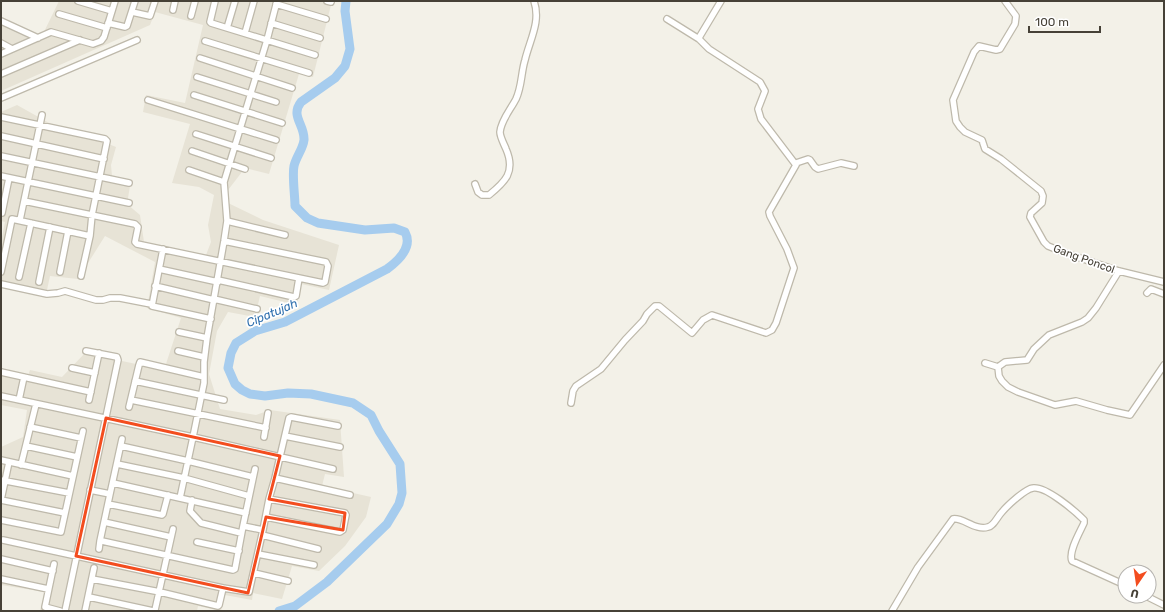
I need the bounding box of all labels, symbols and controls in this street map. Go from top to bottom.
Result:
scale bar [1029,8,1100,34]
text: 100 m [1035,15,1069,29]
street label: Gang Poncol [1051,242,1117,276]
water label: Cipatujah [244,296,300,330]
north arrow [1117,564,1157,604]
text: U [1129,586,1140,600]

